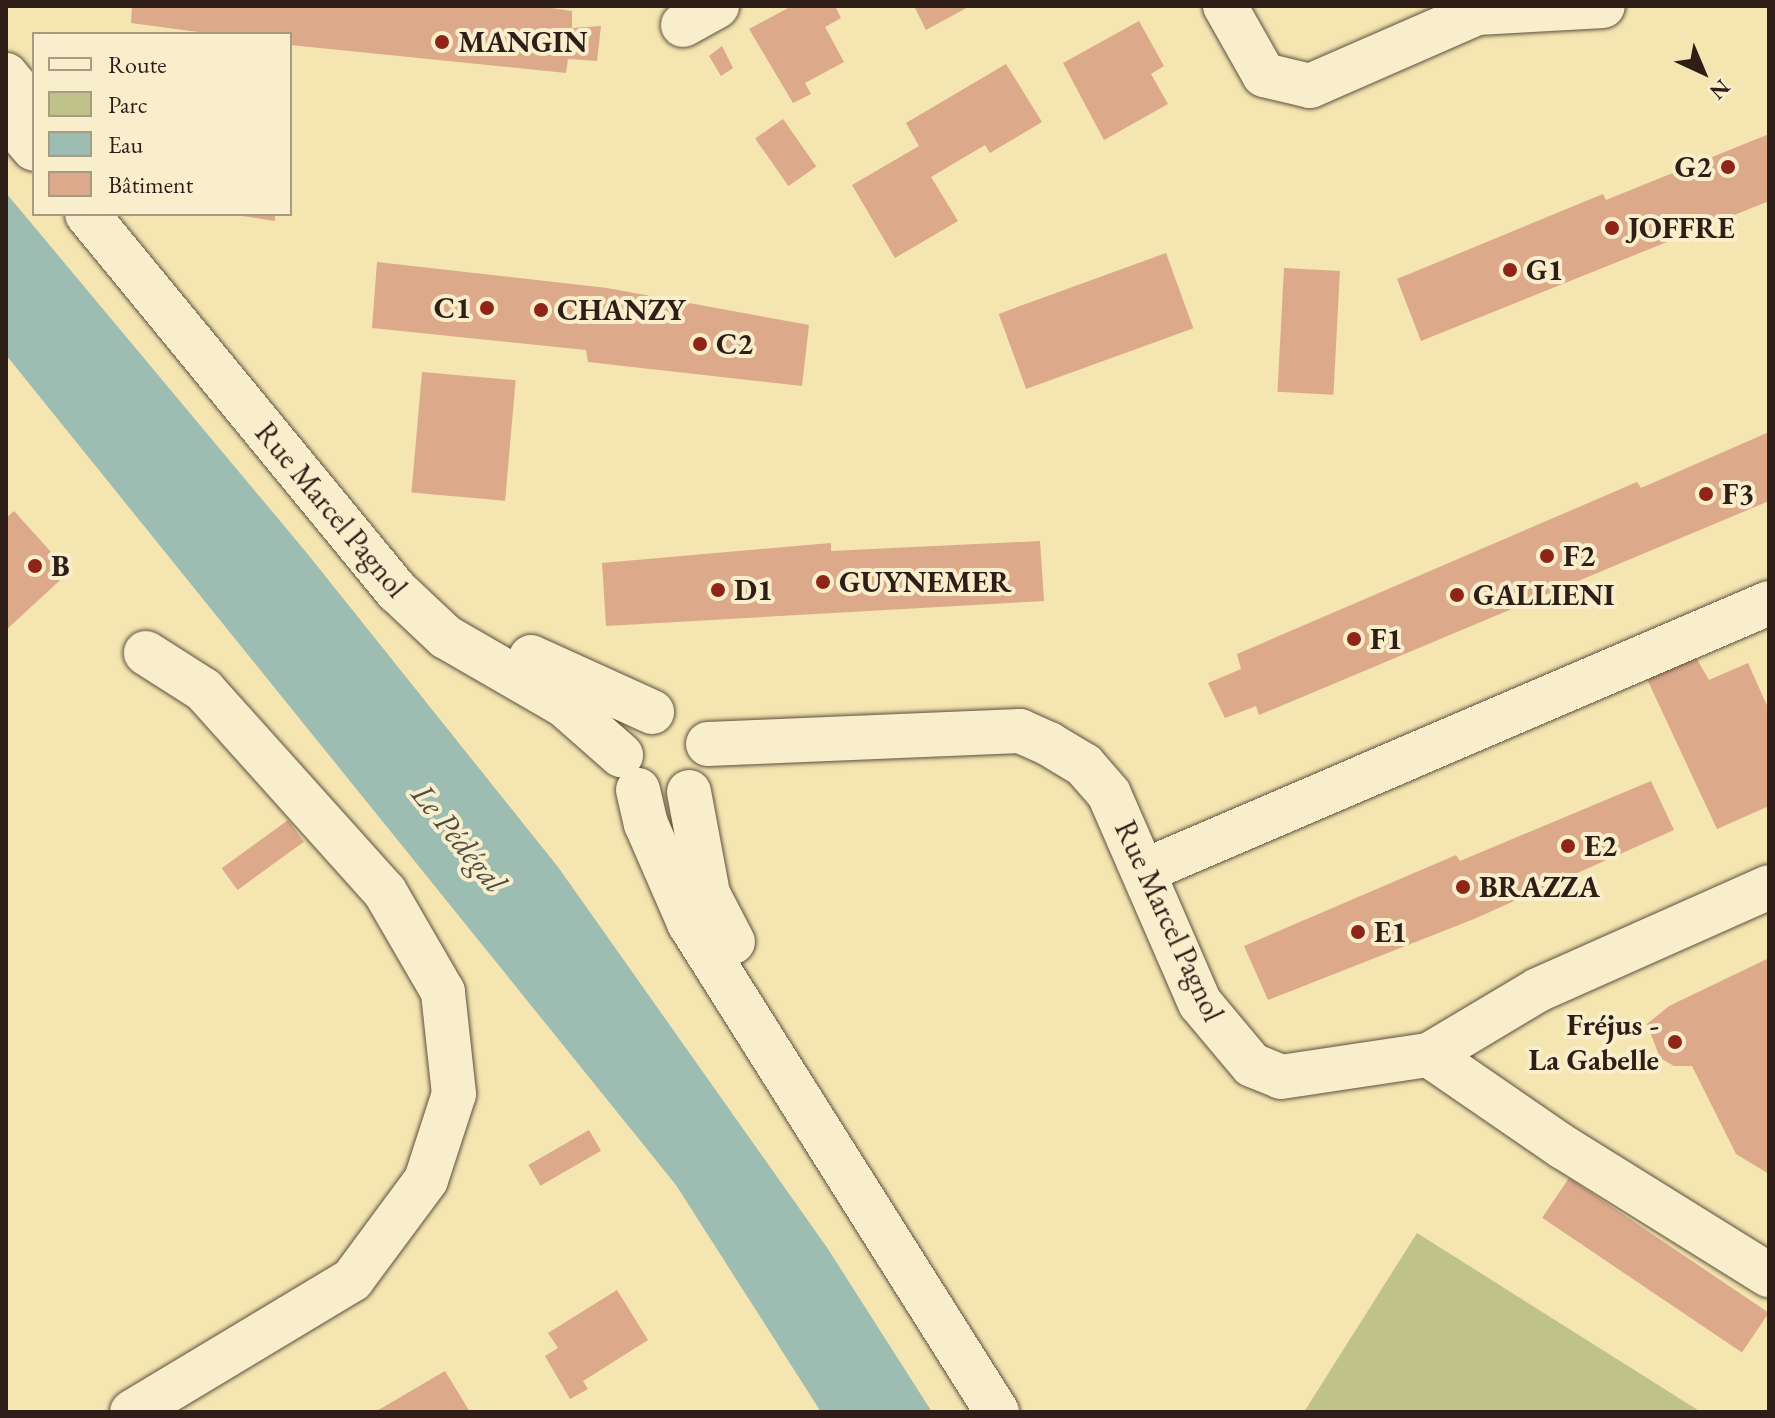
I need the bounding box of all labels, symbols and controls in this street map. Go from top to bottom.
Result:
place label: MANGIN [458,24,588,60]
legend [32,32,292,216]
north arrow [1663,32,1743,112]
marker: MANGIN [433,33,451,51]
text: Route [108,49,167,80]
text: N [1704,73,1736,106]
text: Parc [108,89,147,120]
text: Eau [108,129,143,160]
place label: G2 [1675,149,1712,185]
marker: G2 [1719,158,1737,176]
text: Bâtiment [108,169,193,200]
place label: JOFFRE [1628,210,1735,246]
marker: JOFFRE [1603,219,1621,237]
place label: G1 [1526,252,1563,288]
marker: G1 [1501,261,1519,279]
place label: C1 [434,290,471,326]
place label: CHANZY [557,292,685,328]
marker: C1 [478,299,496,317]
marker: CHANZY [532,301,550,319]
place label: C2 [716,326,753,362]
marker: C2 [691,335,709,353]
street label: Rue Marcel Pagnol [247,415,415,605]
place label: F3 [1722,476,1754,512]
marker: F3 [1697,485,1715,503]
place label: F2 [1563,538,1595,574]
marker: F2 [1538,547,1556,565]
place label: B [51,548,70,584]
marker: B [26,557,44,575]
place label: GUYNEMER [839,564,1012,600]
place label: D1 [734,572,773,608]
marker: GUYNEMER [814,573,832,591]
place label: GALLIENI [1473,577,1614,613]
marker: D1 [709,581,727,599]
marker: GALLIENI [1448,586,1466,604]
place label: F1 [1370,621,1402,657]
marker: F1 [1345,630,1363,648]
water label: Le Pédégal [403,776,515,900]
street label: Rue Marcel Pagnol [1107,815,1231,1027]
place label: E2 [1584,828,1617,864]
marker: E2 [1559,837,1577,855]
place label: BRAZZA [1479,869,1600,905]
marker: BRAZZA [1454,878,1472,896]
place label: E1 [1374,914,1407,950]
marker: E1 [1349,923,1367,941]
place label: Fréjus - La Gabelle [1529,1007,1659,1078]
marker: Fréjus - La Gabelle [1666,1033,1684,1051]

